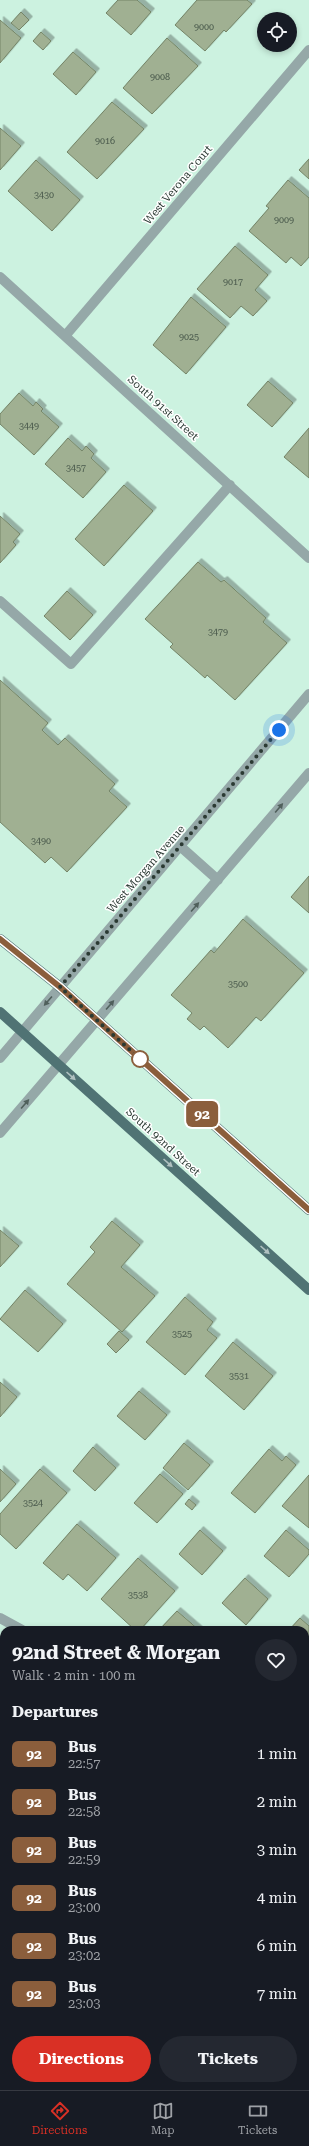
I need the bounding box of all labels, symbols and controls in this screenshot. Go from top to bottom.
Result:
map controls [257,12,297,52]
button: locate [257,12,297,52]
house number: 9000 [194,22,214,32]
house number: 9008 [150,72,170,82]
house number: 9016 [95,136,115,146]
street label: West Verona Court [141,143,215,227]
house number: 3430 [34,190,54,200]
house number: 9009 [274,215,294,225]
house number: 9017 [223,277,243,287]
house number: 9025 [179,332,199,342]
street label: South 91st Street [125,373,201,443]
house number: 3449 [19,421,39,431]
house number: 3457 [66,463,86,473]
house number: 3479 [208,627,228,637]
your location [269,720,289,740]
one-way arrow [275,803,284,813]
street label: West Morgan Avenue [104,823,188,915]
house number: 3490 [31,836,51,846]
one-way arrow [190,902,199,911]
house number: 3500 [228,979,248,989]
one-way arrow [43,996,52,1007]
one-way arrow [105,1000,115,1010]
unlabelled marker [131,1050,149,1068]
one-way arrow [66,1072,77,1081]
one-way arrow [20,1099,29,1108]
line badge: 92 [184,1101,220,1127]
street label: South 92nd Street [123,1105,203,1179]
one-way arrow [163,1159,173,1168]
one-way arrow [260,1246,270,1255]
house number: 3525 [172,1329,192,1339]
house number: 3531 [229,1371,249,1381]
house number: 3524 [23,1498,43,1508]
house number: 3538 [128,1590,148,1600]
button: heart [255,1639,297,1681]
text: 92nd Street & Morgan [12,1641,220,1664]
text: Walk · 2 min · 100 m [12,1668,136,1683]
text: Departures [12,1703,98,1721]
text: Bus [68,1738,96,1756]
text: 1 min [257,1745,297,1763]
text: 92 [26,1746,42,1762]
text: 22:57 [68,1756,100,1771]
text: Bus [68,1786,96,1804]
text: 2 min [257,1793,297,1811]
text: 92 [26,1794,42,1810]
text: 22:58 [68,1804,100,1819]
text: Bus [68,1834,96,1852]
text: 3 min [257,1841,297,1859]
text: 92 [26,1842,42,1858]
text: 22:59 [68,1852,100,1867]
text: Bus [68,1882,96,1900]
text: 4 min [257,1889,297,1907]
text: 92 [26,1890,42,1906]
text: 23:00 [68,1900,100,1915]
text: Bus [68,1930,96,1948]
text: 6 min [257,1937,297,1955]
text: 92 [26,1938,42,1954]
text: 23:02 [68,1948,100,1963]
text: Bus [68,1978,96,1996]
text: 7 min [257,1985,297,2003]
text: 92 [26,1986,42,2002]
text: 23:03 [68,1996,100,2011]
button: Directions [12,2036,151,2082]
button: Tickets [159,2036,297,2082]
tab: Directions [32,2100,87,2137]
tab: Map [151,2100,174,2137]
tab: Tickets [238,2100,277,2137]

